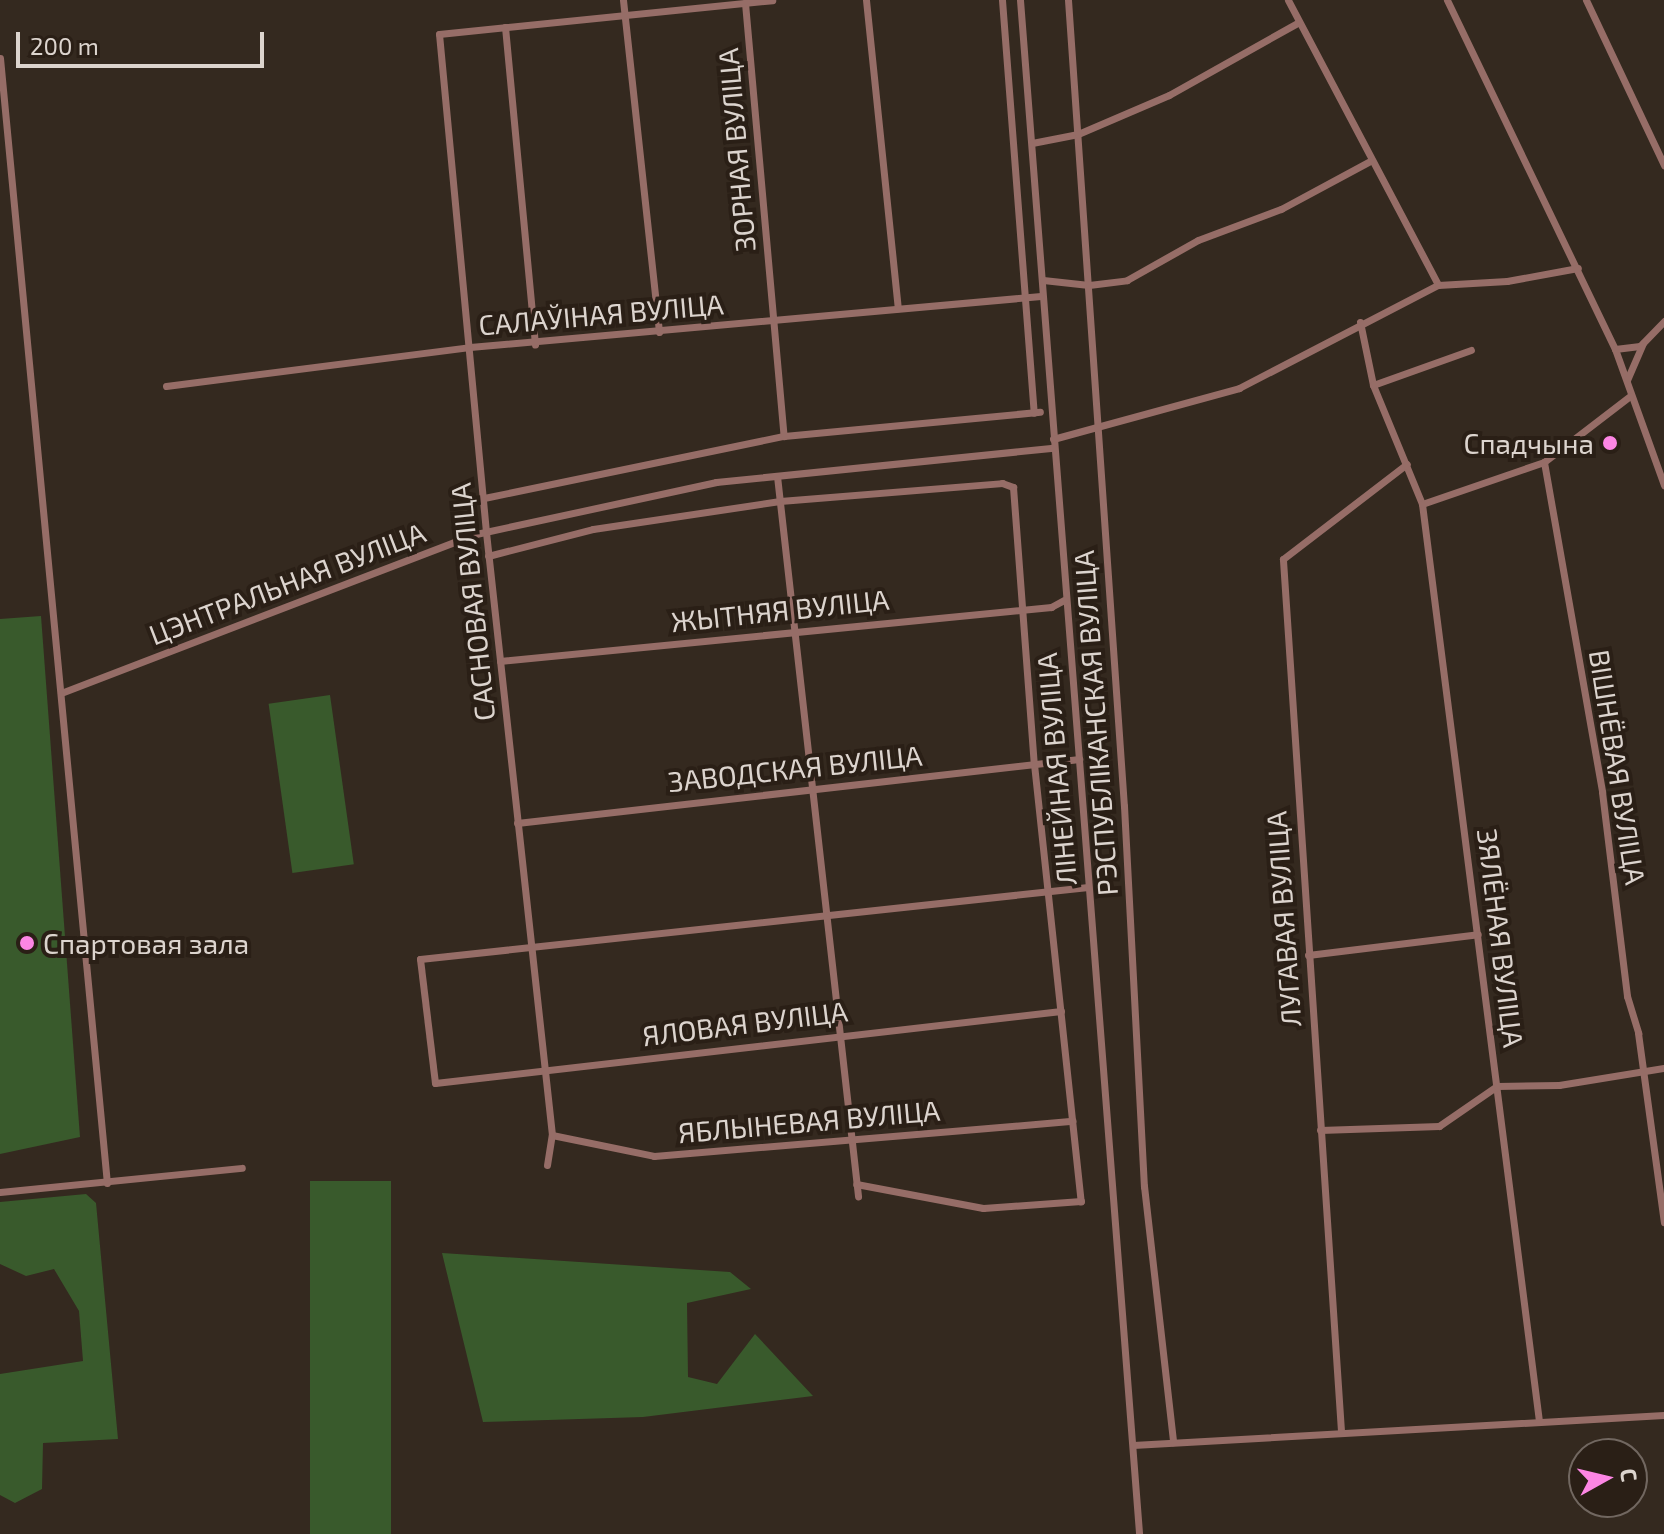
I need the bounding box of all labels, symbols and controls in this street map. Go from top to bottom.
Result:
scale bar [20,16,268,66]
text: 200 m [30,31,99,60]
street label: ЗОРНАЯ ВУЛІЦА [710,47,762,253]
street label: САЛАЎІНАЯ ВУЛІЦА [477,287,725,341]
place label: Спадчына [1464,426,1594,460]
marker: Спадчына [1601,434,1619,452]
street label: САСНОВАЯ ВУЛІЦА [443,481,501,723]
street label: ЦЭНТРАЛЬНАЯ ВУЛІЦА [144,515,430,651]
street label: РЭСПУБЛІКАНСКАЯ ВУЛІЦА [1066,549,1124,897]
street label: ЖЫТНЯЯ ВУЛІЦА [669,582,891,638]
street label: ВІШНЁВАЯ ВУЛІЦА [1583,647,1653,887]
street label: ЛІНЕЙНАЯ ВУЛІЦА [1029,651,1083,887]
street label: ЗАВОДСКАЯ ВУЛІЦА [666,738,924,798]
street label: ЛУГАВАЯ ВУЛІЦА [1259,810,1307,1028]
street label: ЗЯЛЁНАЯ ВУЛІЦА [1471,827,1531,1049]
place label: Спартовая зала [43,926,249,960]
marker: Спартовая зала [18,934,36,952]
street label: ЯЛОВАЯ ВУЛІЦА [640,994,850,1052]
street label: ЯБЛЫНЕВАЯ ВУЛІЦА [677,1093,941,1149]
north arrow [1568,1438,1648,1518]
text: С [1616,1467,1644,1483]

